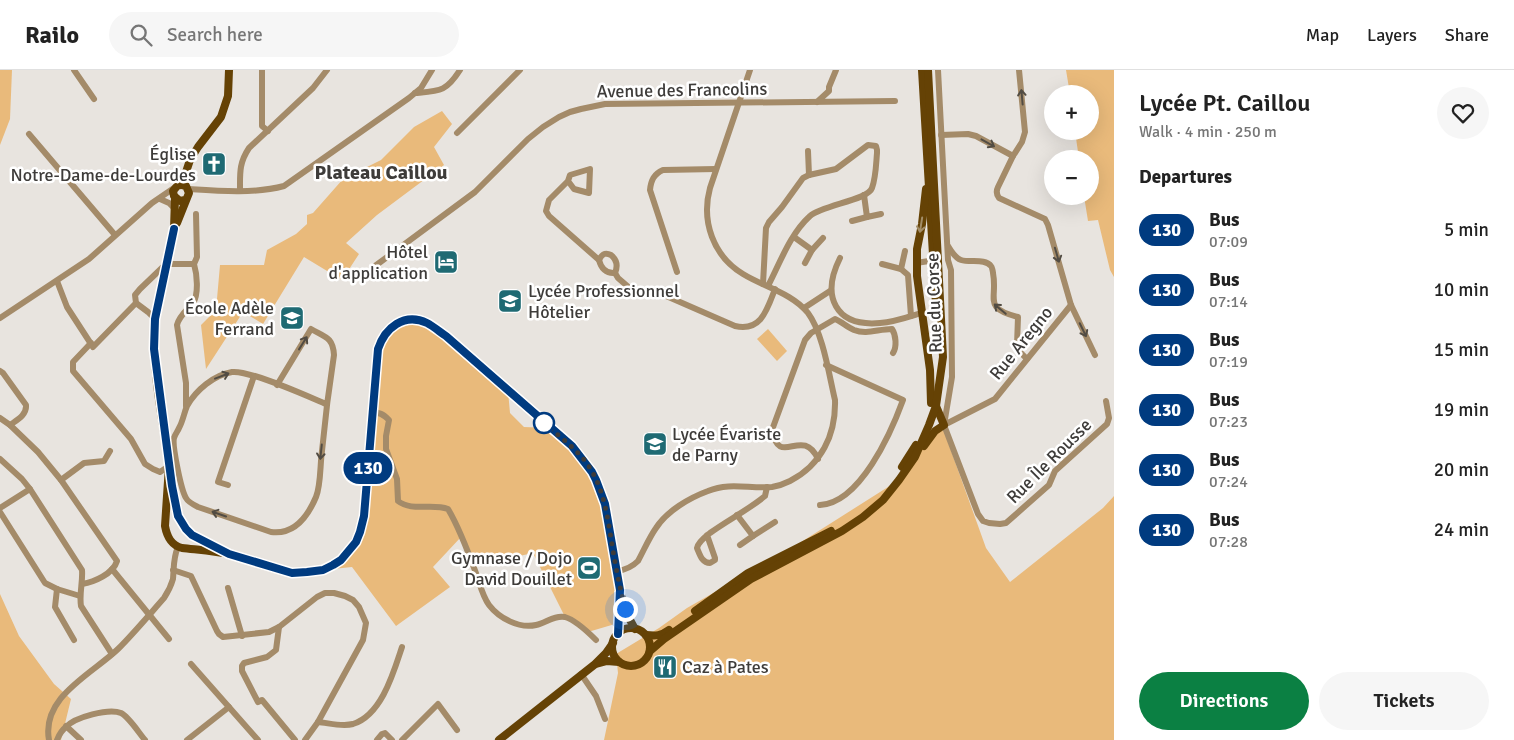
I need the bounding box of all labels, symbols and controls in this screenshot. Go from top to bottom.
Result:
search box [109,12,459,57]
text: Railo [25,20,79,50]
icon: search [127,21,155,49]
text: Search here [167,23,263,47]
text: Map [1306,24,1339,46]
text: Layers [1367,24,1417,46]
text: Share [1445,24,1489,46]
street label: Avenue des Francolins [597,78,768,102]
map controls [1044,85,1099,205]
button: + [1044,85,1099,140]
button: heart [1437,87,1489,139]
text: Lycée Pt. Caillou [1139,88,1310,118]
one-way arrow [1017,90,1027,106]
text: Walk · 4 min · 250 m [1139,122,1277,142]
one-way arrow [980,139,995,148]
place label: Église Notre-Dame-de-Lourdes [11,143,196,186]
button: − [1044,150,1099,205]
church icon: Église Notre-Dame-de-Lourdes [201,151,227,177]
district label: Plateau Caillou [314,160,448,185]
text: Departures [1139,165,1232,189]
text: Bus [1209,208,1240,232]
one-way arrow [916,217,926,233]
text: 5 min [1444,218,1489,242]
text: 130 [1152,219,1181,241]
text: 07:09 [1209,232,1248,252]
place label: Hôtel d'application [329,241,428,284]
one-way arrow [1052,247,1062,263]
hotel icon: Hôtel d'application [433,249,459,275]
street label: Rue du Corse [921,253,947,353]
text: Bus [1209,268,1240,292]
text: 10 min [1434,278,1489,302]
text: 130 [1152,279,1181,301]
place label: Lycée Professionnel Hôtelier [528,280,679,323]
school or university icon: Lycée Professionnel Hôtelier [497,288,523,314]
text: 07:14 [1209,292,1248,312]
place label: École Adèle Ferrand [185,297,274,340]
street label: Rue Aregno [985,302,1057,384]
one-way arrow [993,303,1006,314]
school or university icon: École Adèle Ferrand [279,305,305,331]
one-way arrow [1079,322,1089,337]
text: Bus [1209,328,1240,352]
one-way arrow [298,337,308,351]
text: 15 min [1434,338,1489,362]
text: 130 [1152,339,1181,361]
text: 07:19 [1209,352,1248,372]
one-way arrow [214,371,229,380]
text: Bus [1209,388,1240,412]
text: 19 min [1434,398,1489,422]
text: 130 [1152,399,1181,421]
unlabelled marker [533,412,555,434]
text: 07:23 [1209,412,1248,432]
street label: Rue Île Rousse [1002,414,1096,508]
place label: Lycée Évariste de Parny [672,423,781,466]
school or university icon: Lycée Évariste de Parny [642,431,668,457]
one-way arrow [317,444,326,460]
text: Bus [1209,448,1240,472]
line badge: 130 [339,452,397,484]
text: 130 [353,457,383,479]
text: 20 min [1434,458,1489,482]
text: 130 [1152,459,1181,481]
text: 07:24 [1209,472,1248,492]
text: Bus [1209,508,1240,532]
one-way arrow [212,509,228,519]
text: 24 min [1434,518,1489,542]
text: 130 [1152,519,1181,541]
text: 07:28 [1209,532,1248,552]
place label: Gymnase / Dojo David Douillet [451,547,572,590]
sports icon: Gymnase / Dojo David Douillet [576,555,602,581]
your location [613,597,638,622]
restaurant icon: Caz à Pates [652,654,678,680]
place label: Caz à Pates [682,656,769,678]
button: Directions [1139,672,1309,730]
button: Tickets [1319,672,1489,730]

